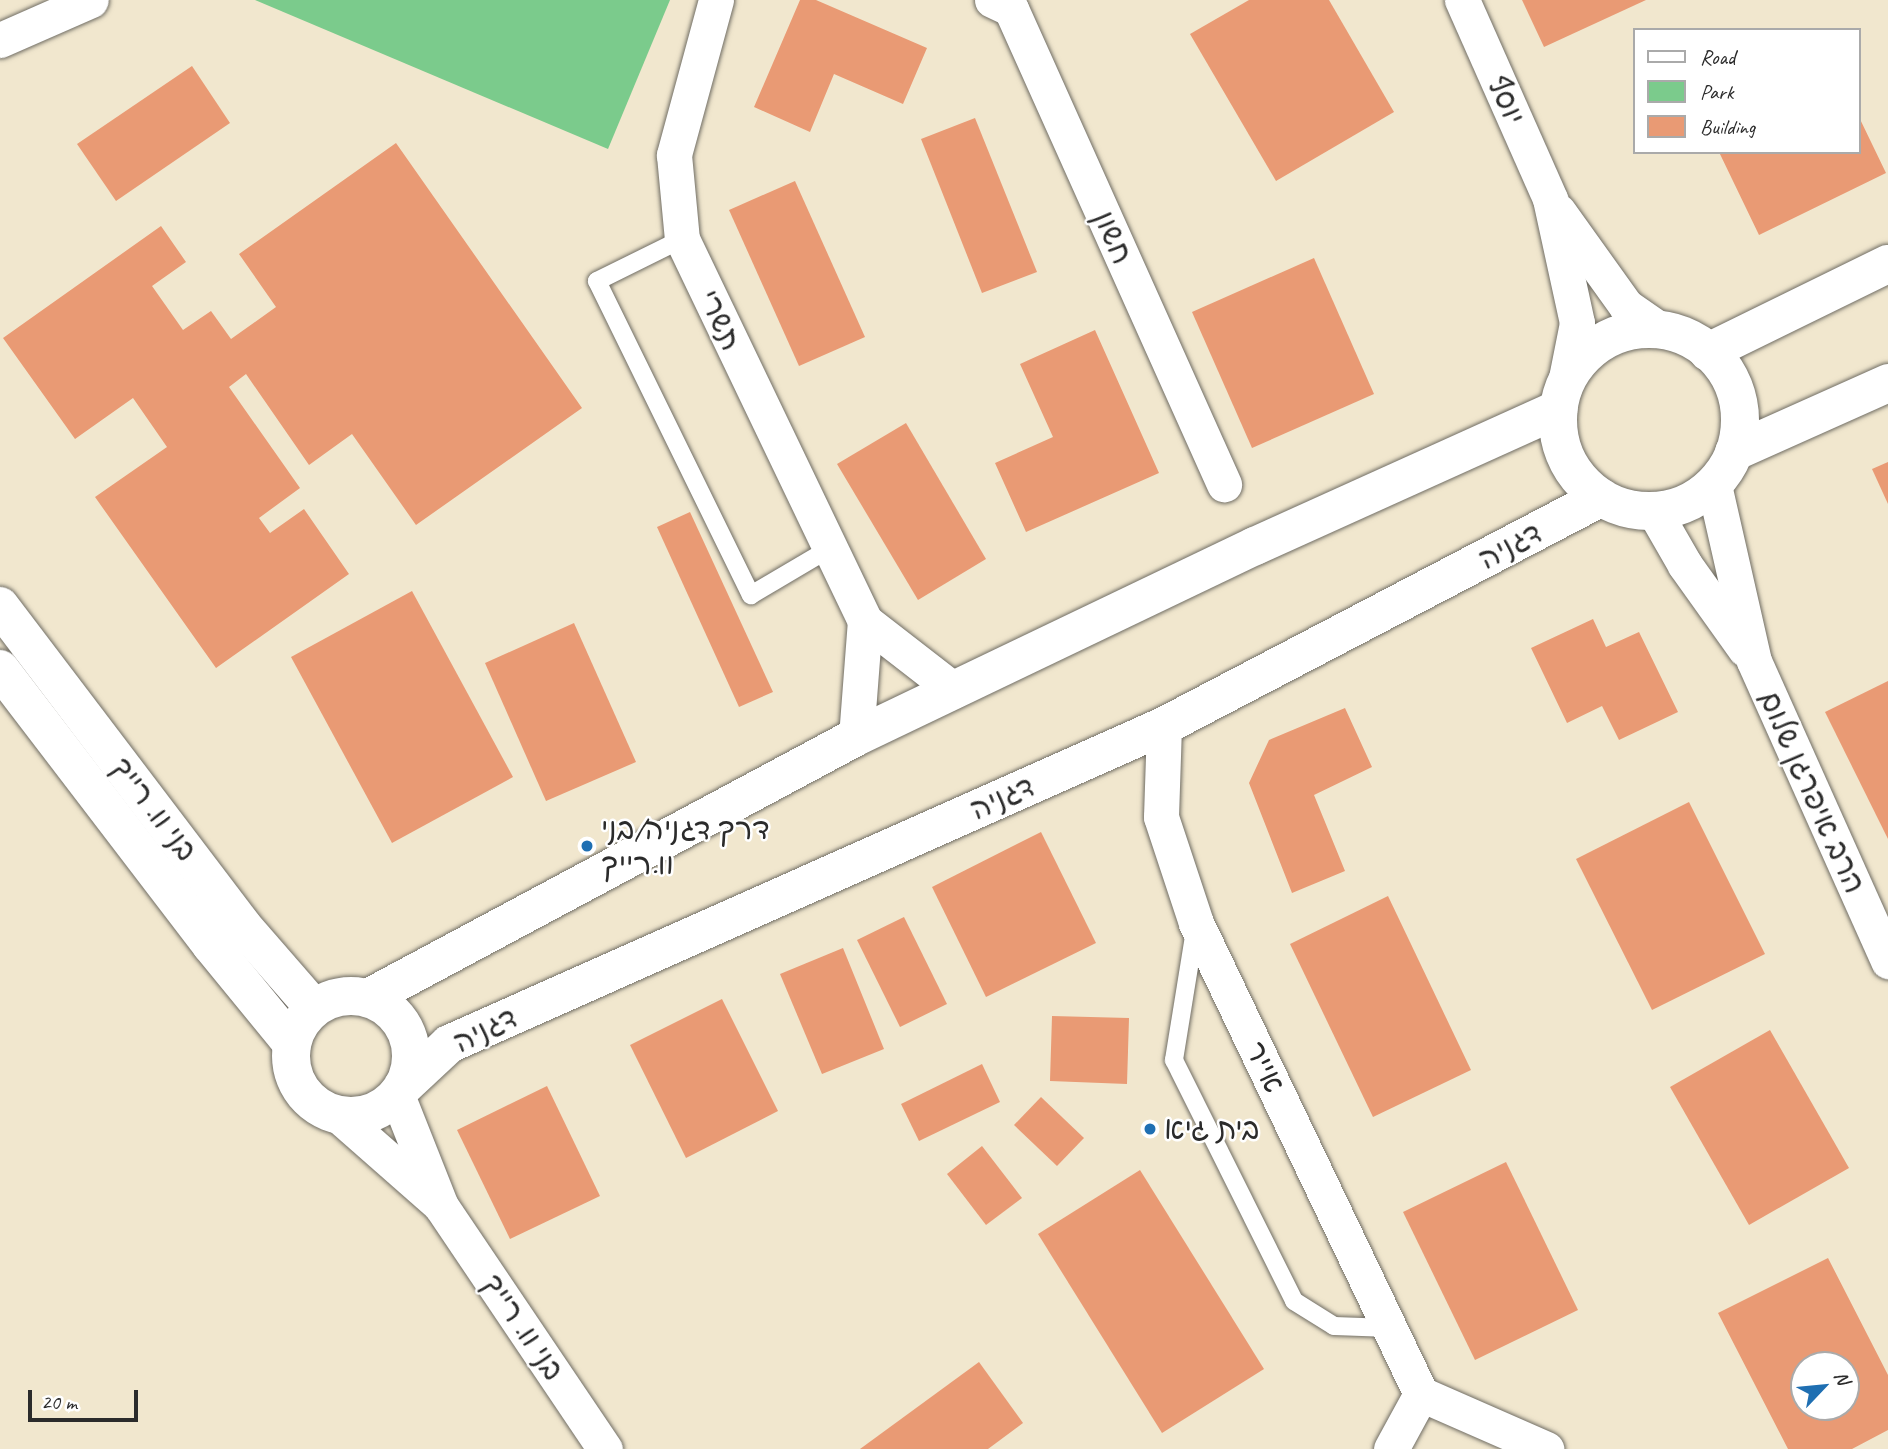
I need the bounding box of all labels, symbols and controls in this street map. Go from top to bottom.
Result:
legend [1632,28,1860,154]
text: Road [1700,44,1735,70]
street label: יוסף [1479,70,1533,130]
text: Park [1700,79,1733,105]
text: Building [1700,114,1755,140]
street label: חשון [1085,205,1141,269]
street label: תשרי [690,284,750,356]
street label: דגניה [1472,515,1548,577]
street label: הרב איפרגן שלום [1751,685,1873,899]
street label: בני וו. רייך [103,750,205,868]
street label: דגניה [964,768,1040,828]
place label: דרך דגניה/בני וו.רייך [601,811,770,882]
marker: דרך דגניה/בני וו.רייך [579,838,595,854]
street label: דגניה [447,999,523,1061]
street label: אייר [1237,1036,1293,1098]
place label: בית גיא [1164,1111,1259,1147]
marker: בית גיא [1142,1121,1158,1137]
street label: בני וו. רייך [474,1267,572,1387]
north arrow [1790,1351,1860,1421]
text: N [1829,1367,1855,1388]
scale bar [32,1376,142,1420]
text: 20 m [41,1389,77,1415]

